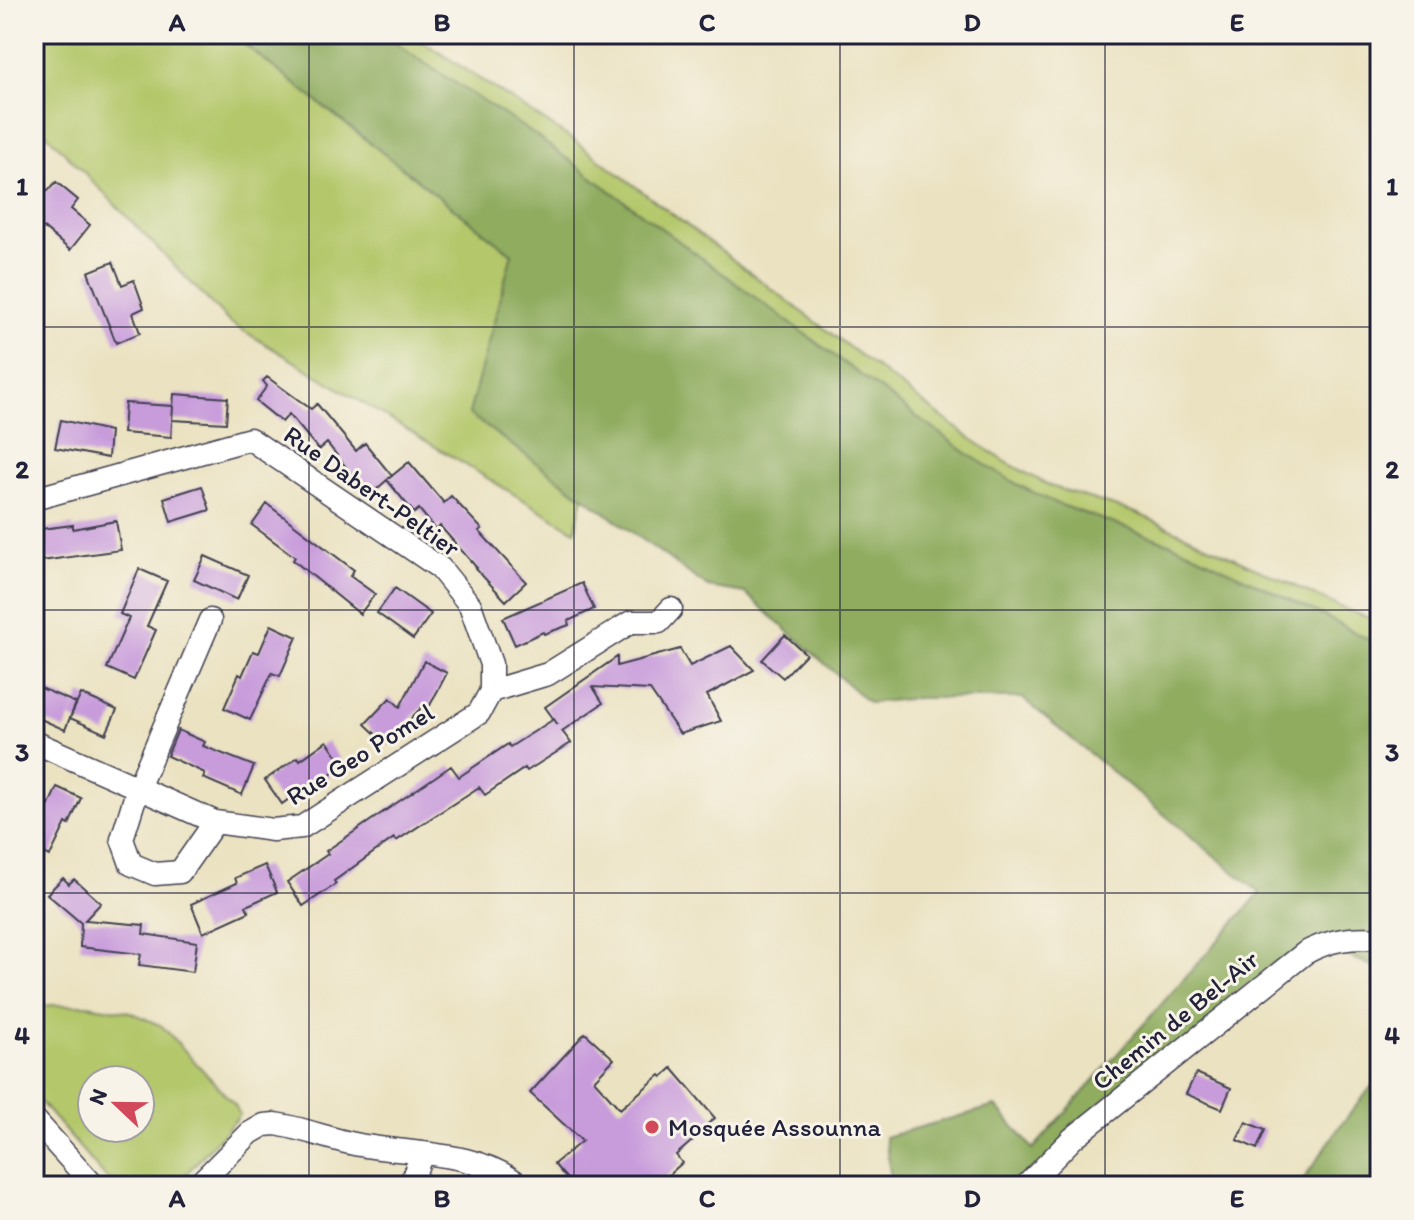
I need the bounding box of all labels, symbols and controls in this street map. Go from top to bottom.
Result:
text: A [168,6,186,38]
text: B [434,6,451,38]
text: C [699,6,716,38]
text: D [963,6,981,38]
text: E [1230,6,1244,38]
text: 1 [16,170,28,202]
text: 1 [1386,170,1398,202]
street label: Rue Dabert-Peltier [278,418,467,564]
text: 2 [15,453,29,485]
text: 2 [1385,453,1399,485]
street label: Rue Geo Pomel [280,696,440,812]
text: 3 [15,736,29,768]
text: 3 [1385,736,1399,768]
street label: Chemin de Bel-Air [1085,943,1265,1097]
text: 4 [14,1019,30,1051]
text: 4 [1384,1019,1400,1051]
north arrow [76,1064,156,1144]
text: N [83,1085,113,1109]
place label: Mosquée Assounna [668,1111,882,1143]
marker: Mosquée Assounna [643,1118,661,1136]
text: A [168,1182,186,1214]
text: B [434,1182,451,1214]
text: C [699,1182,716,1214]
text: D [963,1182,981,1214]
text: E [1230,1182,1244,1214]

